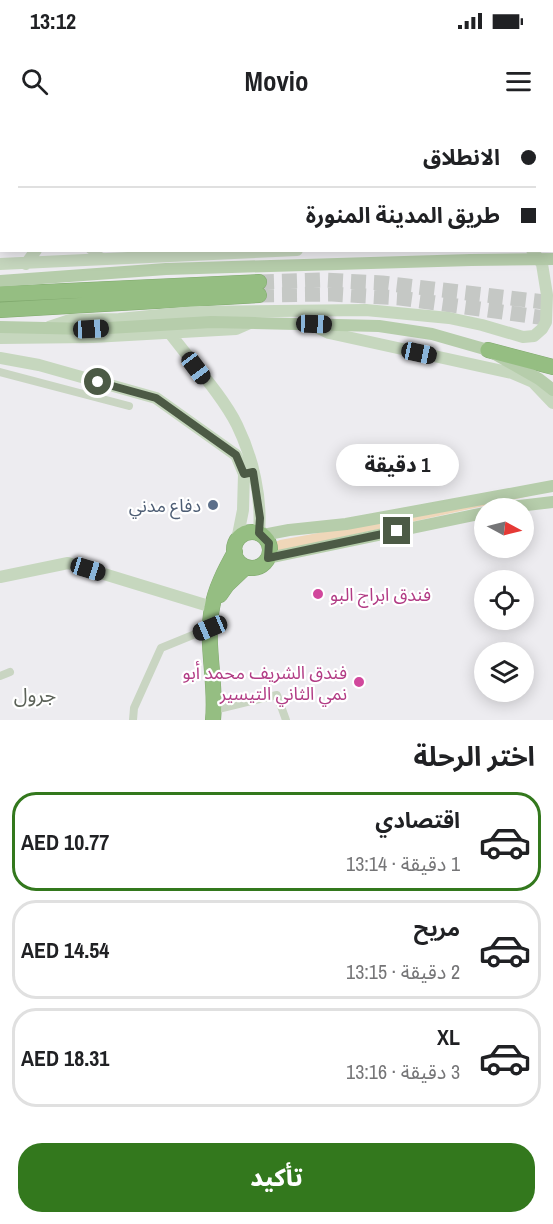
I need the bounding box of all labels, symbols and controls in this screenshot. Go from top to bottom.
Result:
text: 13:12 [30,6,76,36]
text: Movio [245,63,308,99]
icon: search [18,65,51,98]
icon: menu [502,65,535,98]
text: الانطلاق [423,142,500,172]
text: طريق المدينة المنورة [306,200,500,230]
car [296,314,332,334]
car [73,319,109,339]
car [400,340,438,366]
car [178,348,214,388]
route start [84,368,111,395]
callout: 1 دقيقة [336,444,458,486]
text: 1 دقيقة [365,451,430,478]
place label: دفاع مدني [129,493,201,520]
marker: دفاع مدني [206,498,220,512]
north arrow [474,498,534,558]
map controls [474,498,534,702]
route end [383,517,410,544]
car [68,555,108,583]
button: locate [474,570,534,630]
place label: فندق ابراج البو [330,582,431,608]
marker: فندق ابراج البو [311,587,325,601]
car [190,613,230,643]
button: layers [474,642,534,702]
place label: فندق الشريف محمد أبو نمي الثاني التيسير [182,660,347,707]
marker: فندق الشريف محمد أبو نمي الثاني التيسير [352,675,366,689]
district label: جرول [14,681,56,708]
text: اختر الرحلة [414,738,535,774]
text: اقتصادي [375,805,460,835]
icon: car [478,815,532,869]
text: AED 10.77 [21,827,109,857]
text: 1 دقيقة · 13:14 [346,850,460,877]
text: مريح [414,913,460,943]
icon: car [478,923,532,977]
text: AED 14.54 [21,935,109,965]
text: 2 دقيقة · 13:15 [346,958,460,985]
text: XL [437,1022,460,1052]
icon: car [478,1031,532,1085]
text: AED 18.31 [21,1043,109,1073]
text: 3 دقيقة · 13:16 [346,1058,460,1085]
button: تأكيد [18,1143,535,1212]

